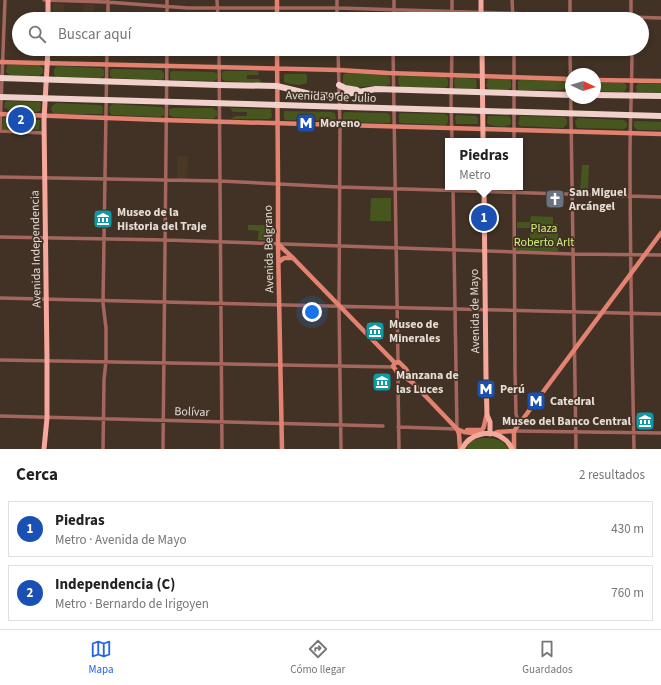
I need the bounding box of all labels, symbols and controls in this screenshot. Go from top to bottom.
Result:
search box [12,12,649,56]
icon: search [26,23,48,45]
text: Buscar aquí [58,24,131,45]
north arrow [565,68,601,104]
street label: Avenida 9 de Julio [285,87,377,107]
pin: 2 [8,105,34,135]
metro station icon: Moreno [295,112,317,134]
place label: Moreno [320,115,361,132]
popup [445,138,523,190]
text: Piedras [459,145,509,166]
text: Metro [459,166,491,184]
place label: San Miguel Arcángel [568,184,627,215]
church icon: San Miguel Arcángel [544,188,566,210]
street label: Avenida Independencia [26,190,46,308]
pin: 1 [471,203,497,233]
place label: Museo de la Historia del Traje [117,204,207,235]
street label: Avenida Belgrano [260,205,278,293]
museum icon: Museo de la Historia del Traje [92,208,114,230]
park label: Plaza Roberto Arlt [514,220,574,251]
street label: Avenida de Mayo [466,269,484,353]
your location [302,302,322,322]
place label: Museo de Minerales [389,316,440,347]
museum icon: Museo de Minerales [364,320,386,342]
place label: Manzana de las Luces [396,367,459,398]
museum icon: Manzana de las Luces [371,371,393,393]
metro station icon: Perú [475,378,497,400]
place label: Perú [500,381,525,398]
metro station icon: Catedral [525,390,547,412]
place label: Catedral [550,393,595,410]
street label: Bolívar [174,403,211,421]
museum icon: Museo del Banco Central [634,410,656,432]
place label: Museo del Banco Central [502,413,632,430]
text: Cerca [16,463,58,487]
text: 2 resultados [579,466,645,484]
text: Piedras [55,510,105,531]
text: 1 [27,520,33,538]
text: 430 m [611,520,644,538]
text: Metro · Avenida de Mayo [55,531,186,549]
text: Independencia (C) [55,574,175,595]
text: 2 [27,584,33,602]
text: 760 m [611,584,644,602]
text: Metro · Bernardo de Irigoyen [55,595,209,613]
tab: Mapa [88,638,113,677]
tab: Cómo llegar [290,638,345,677]
tab: Guardados [522,638,573,677]

